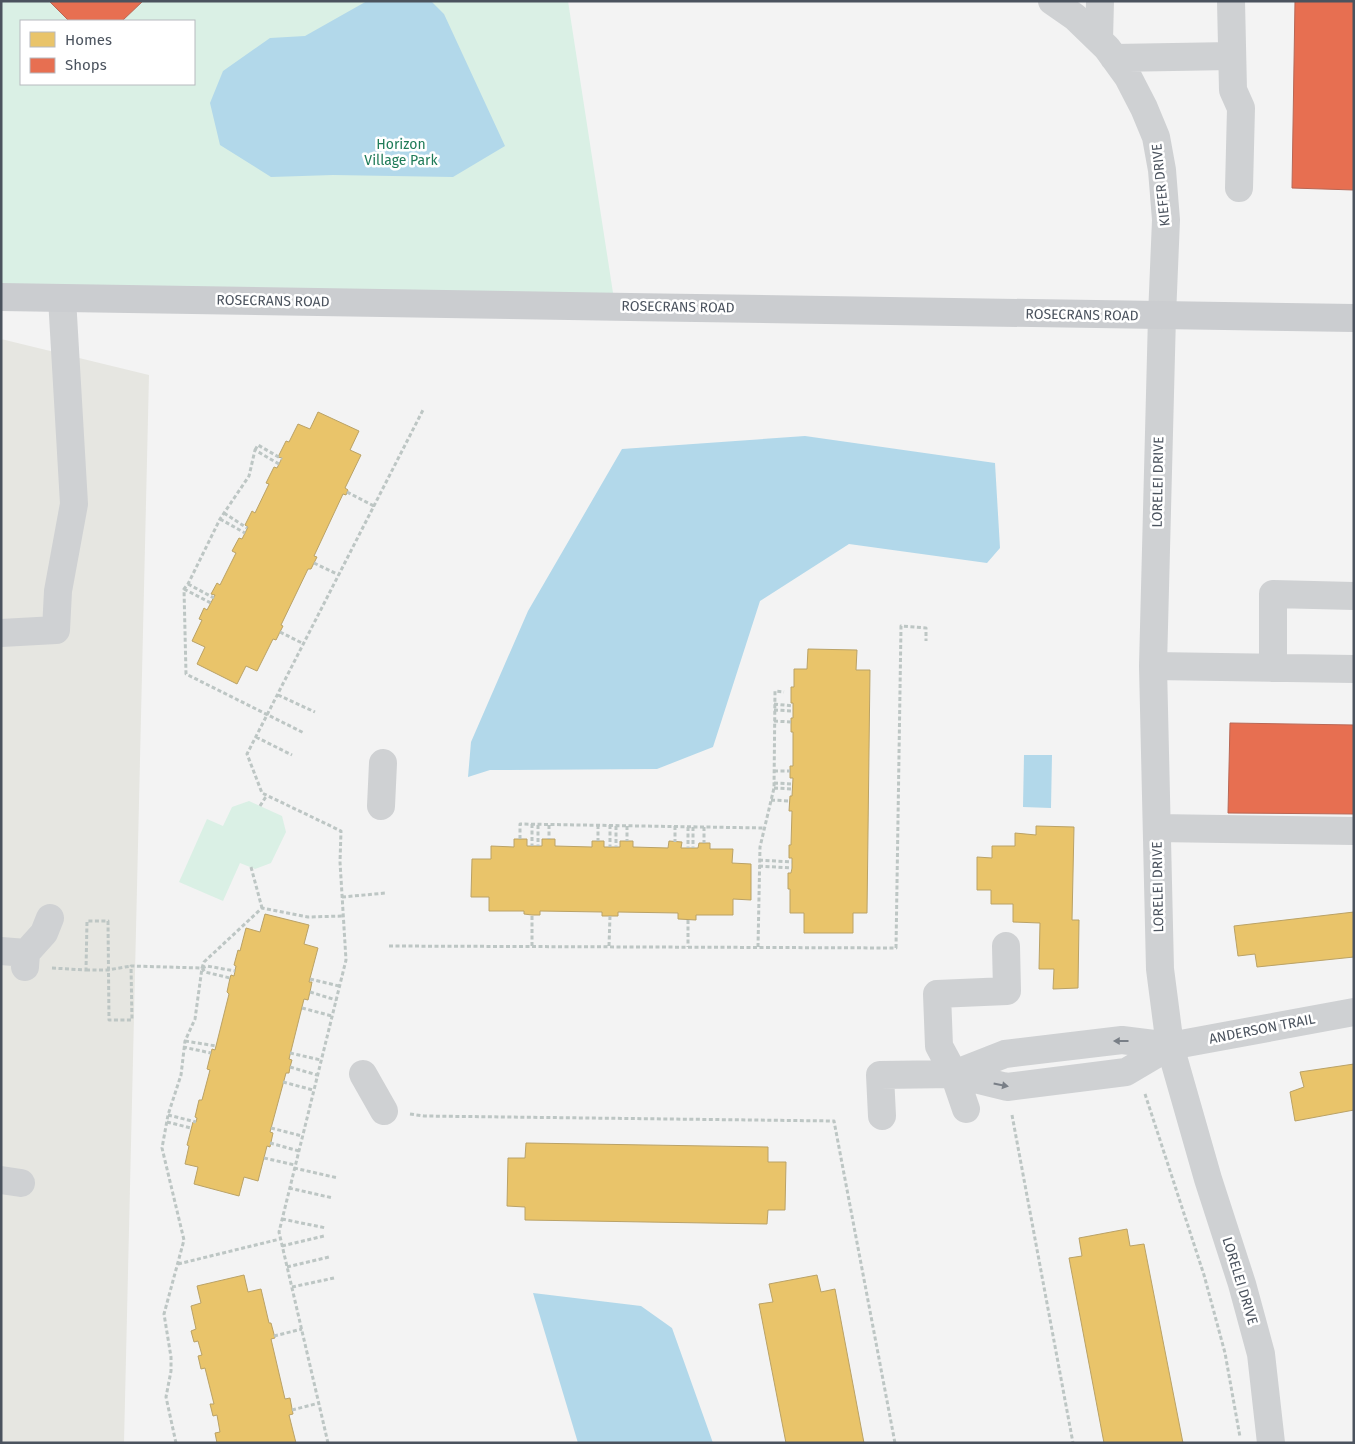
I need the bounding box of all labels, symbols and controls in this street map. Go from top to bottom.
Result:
legend [20,20,195,85]
text: Homes [65,31,112,49]
text: Shops [65,56,107,74]
park label: Horizon Village Park [364,136,438,169]
street label: KIEFER DRIVE [1148,143,1174,227]
street label: ROSECRANS ROAD [216,292,330,310]
street label: ROSECRANS ROAD [621,298,735,316]
street label: ROSECRANS ROAD [1025,306,1139,324]
street label: LORELEI DRIVE [1149,436,1167,528]
street label: LORELEI DRIVE [1149,841,1167,933]
street label: ANDERSON TRAIL [1207,1010,1317,1048]
one-way arrow [1113,1037,1129,1045]
one-way arrow [993,1082,1009,1090]
street label: LORELEI DRIVE [1219,1235,1261,1327]

